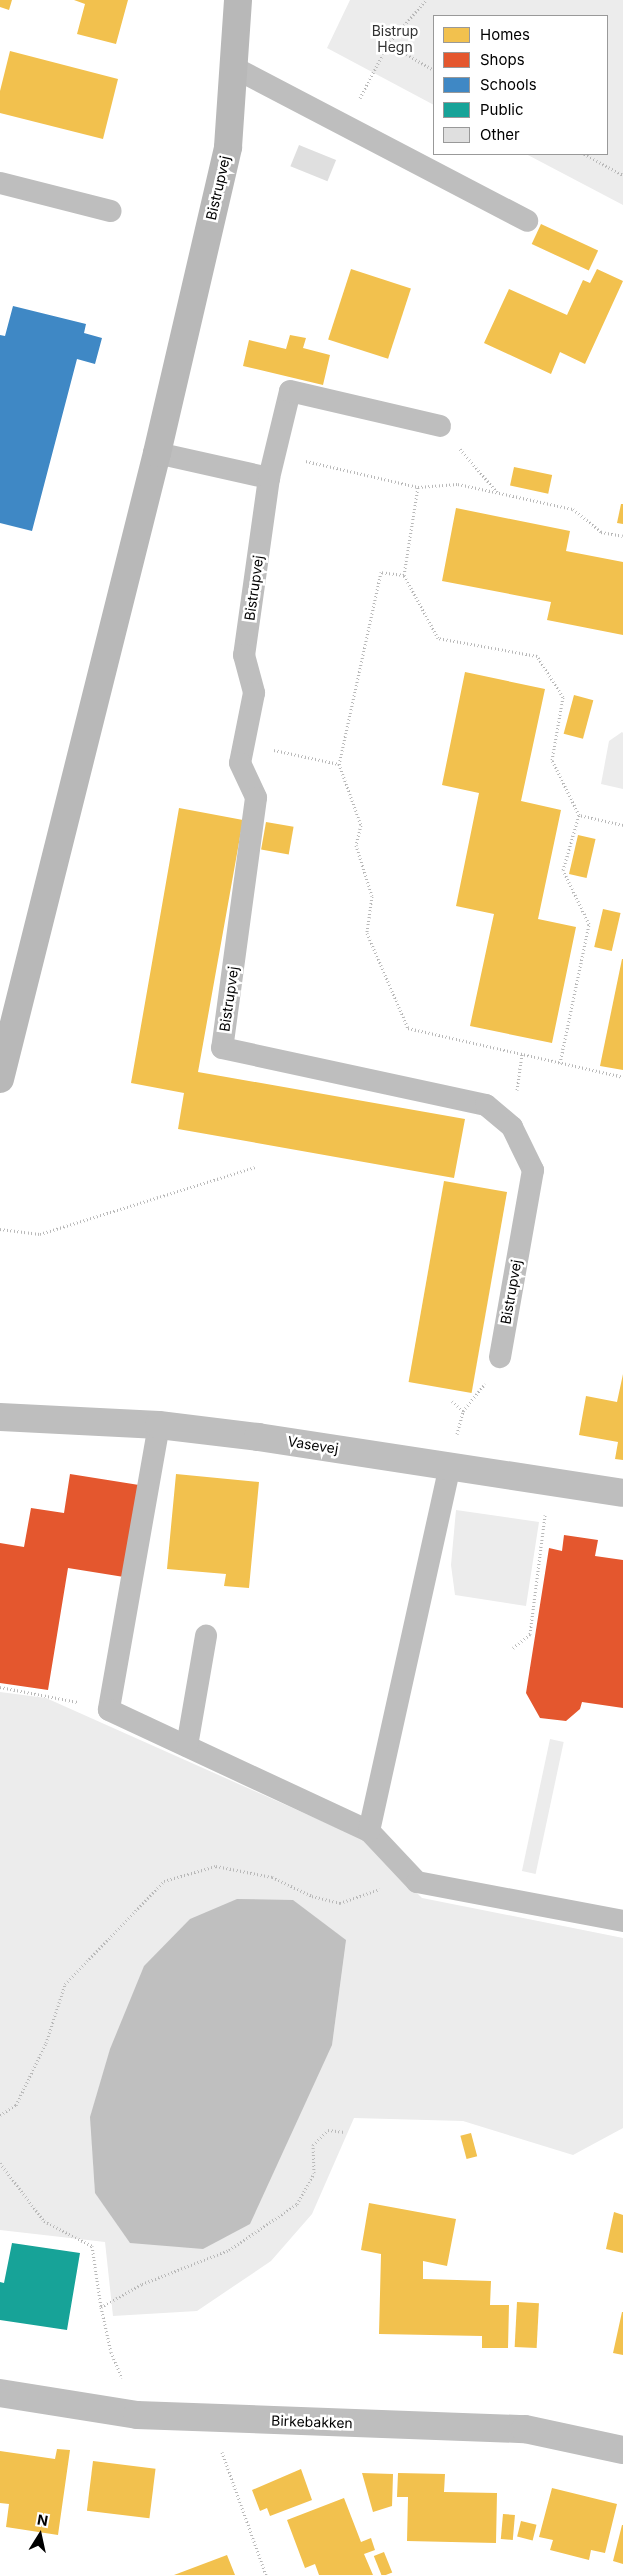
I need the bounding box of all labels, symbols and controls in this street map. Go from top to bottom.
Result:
legend [433,15,608,155]
park label: Bistrup Hegn [372,23,418,56]
text: Homes [480,25,530,44]
text: Shops [480,50,525,69]
text: Schools [480,75,537,94]
text: Public [480,100,523,119]
text: Other [480,125,520,144]
street label: Bistrupvej [202,154,234,222]
street label: Bistrupvej [241,554,267,622]
street label: Bistrupvej [216,965,242,1033]
street label: Bistrupvej [497,1258,525,1326]
street label: Vasevej [286,1433,340,1457]
street label: Birkebakken [271,2412,353,2432]
north arrow [15,2510,65,2560]
text: N [36,2510,49,2529]

